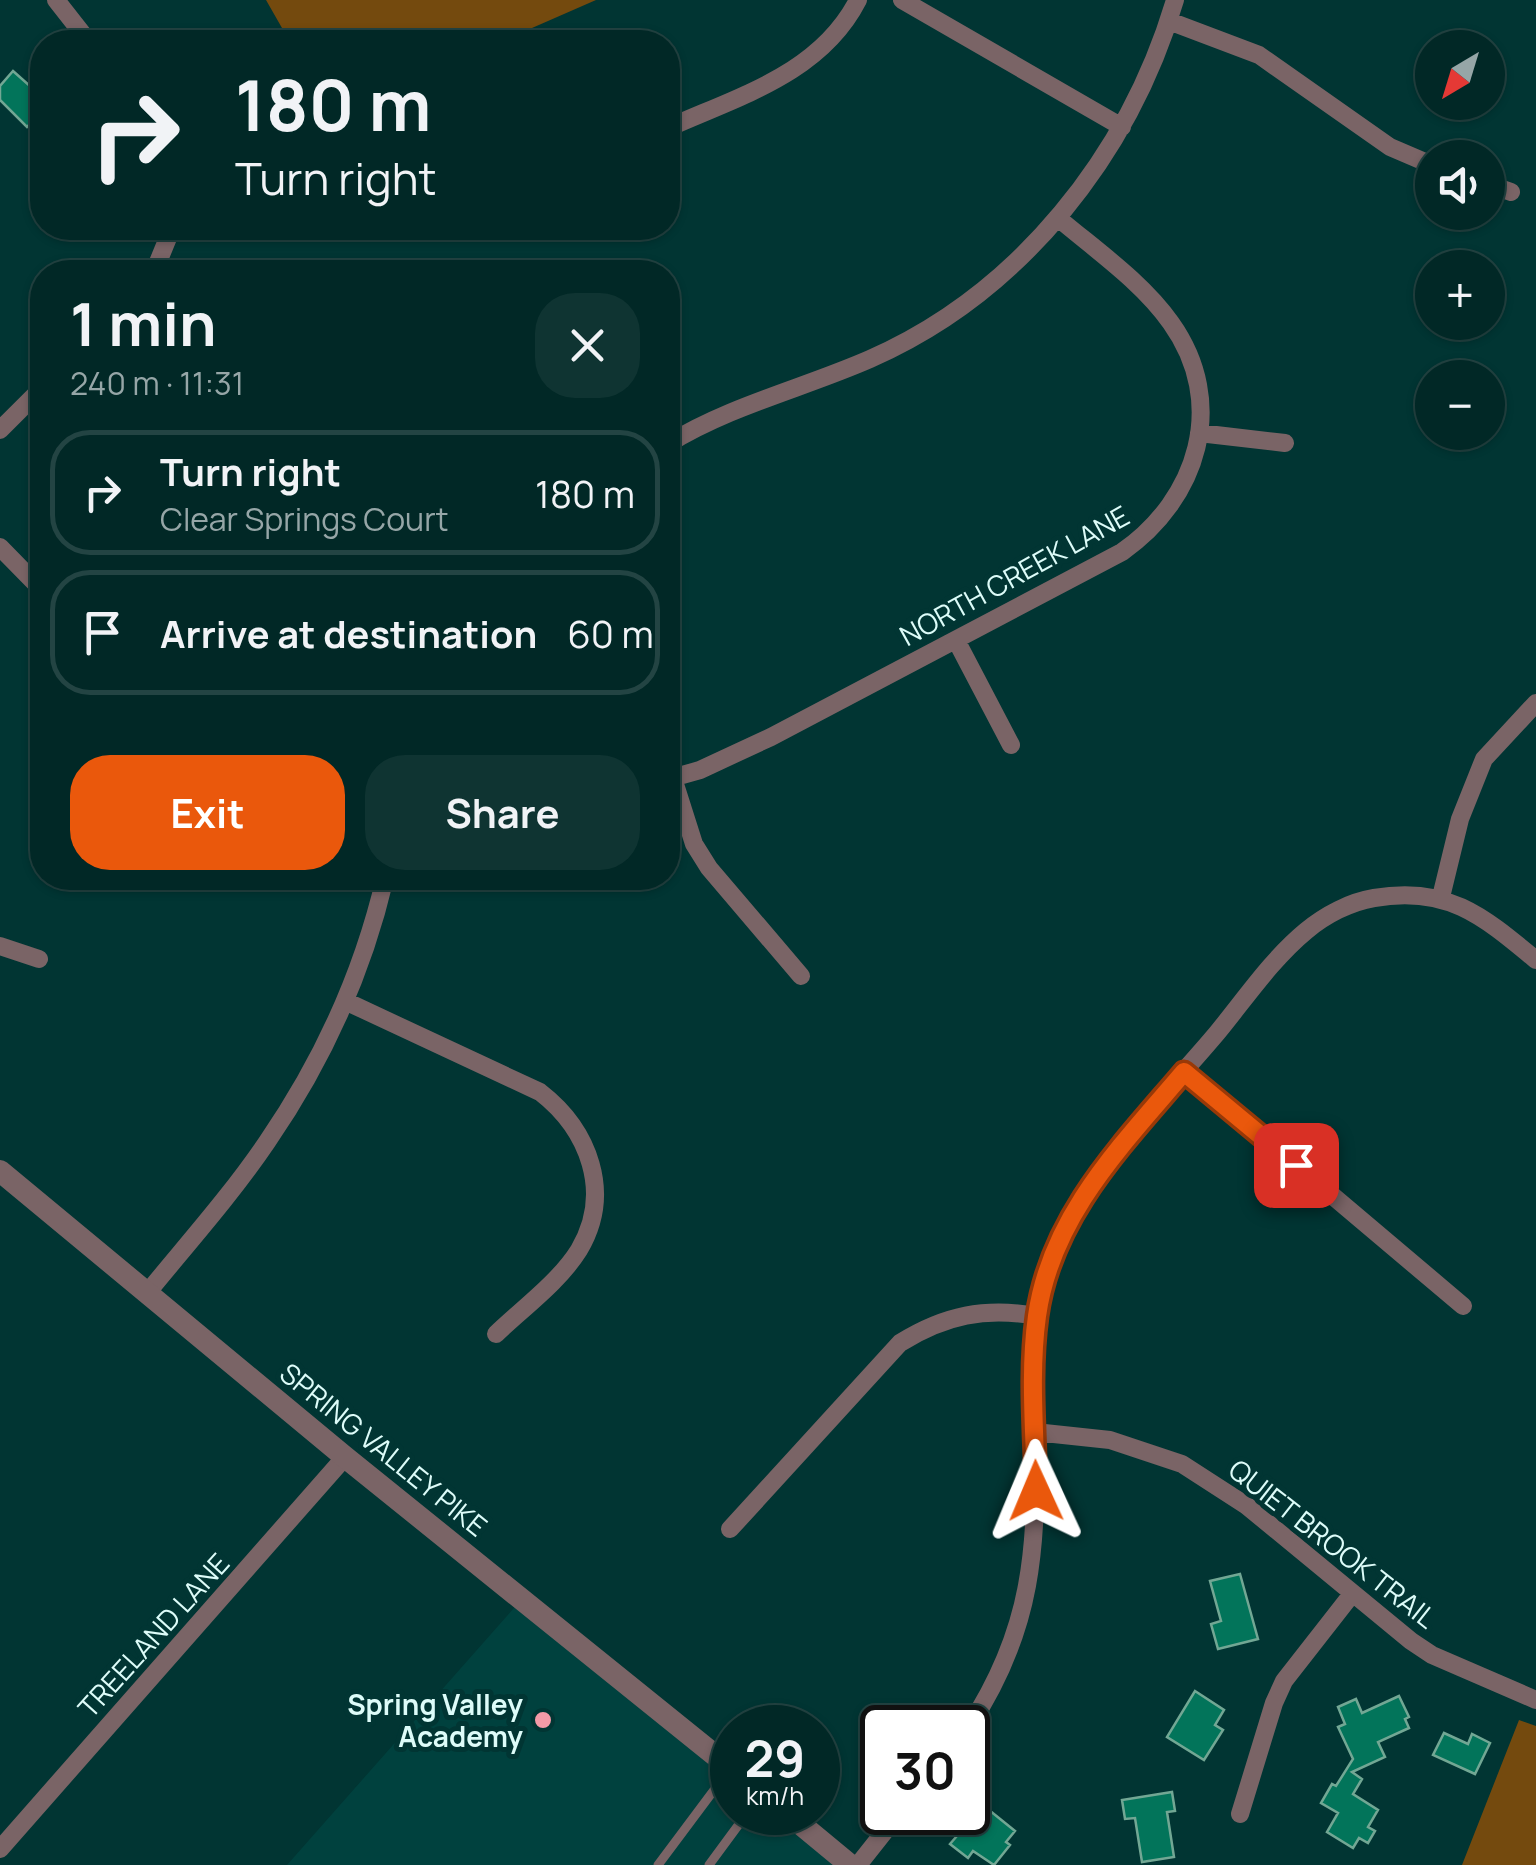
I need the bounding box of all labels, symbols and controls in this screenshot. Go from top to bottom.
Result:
north arrow [1415,30,1505,120]
map controls [1415,30,1505,450]
text: 180 m [235,56,432,152]
icon: right [70,70,200,200]
button: sound [1415,140,1505,230]
text: Turn right [235,147,436,209]
button: + [1415,250,1505,340]
text: 1 min [70,282,217,364]
button: close [535,293,640,398]
button: − [1415,360,1505,450]
text: 240 m · 11:31 [70,361,244,405]
text: Turn right [160,445,341,497]
icon: right [75,465,130,520]
text: 180 m [535,467,635,519]
street label: NORTH CREEK LANE [892,496,1136,654]
text: Clear Springs Court [160,497,448,541]
icon: arrive [75,605,130,660]
text: Arrive at destination [160,607,537,659]
text: 60 m [567,607,654,659]
button: Exit [70,755,345,870]
button: Share [365,755,640,870]
pin [1254,1123,1339,1208]
icon: arrive [1269,1138,1324,1193]
street label: SPRING VALLEY PIKE [273,1354,495,1544]
position arrow [984,1439,1088,1543]
street label: QUIET BROOK TRAIL [1221,1450,1445,1636]
street label: TREELAND LANE [69,1545,237,1725]
place label: Spring Valley Academy [347,1685,523,1755]
speed limit sign: 30 [860,1705,990,1835]
marker: Spring Valley Academy [532,1709,554,1731]
text: 29 [745,1724,805,1792]
text: km/h [746,1778,804,1813]

